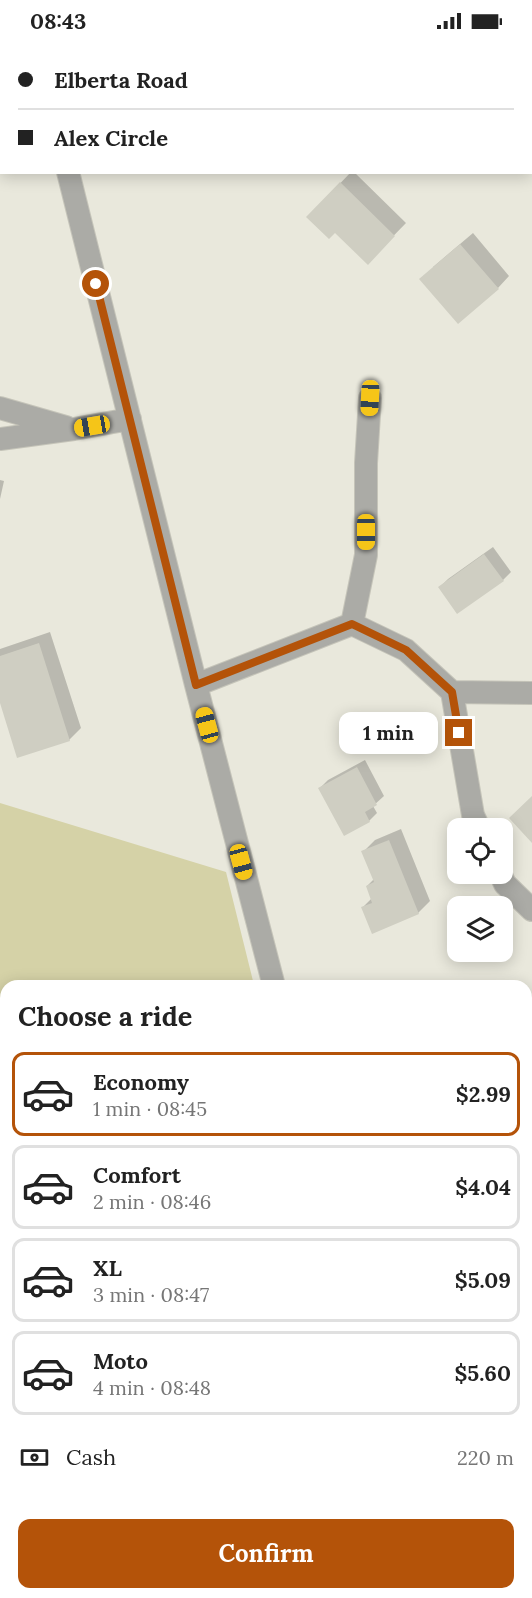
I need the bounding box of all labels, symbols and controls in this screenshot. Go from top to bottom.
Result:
text: 08:43 [30,7,86,35]
text: Elberta Road [54,66,188,94]
text: Alex Circle [54,124,168,152]
route start [82,270,109,297]
car [360,380,380,416]
car [73,414,111,438]
car [357,514,375,550]
car [194,705,220,745]
callout: 1 min [339,712,438,754]
route end [445,719,472,746]
text: 1 min [363,720,414,745]
map controls [447,818,513,962]
button: locate [447,818,513,884]
car [228,842,254,882]
button: layers [447,896,513,962]
text: Choose a ride [18,999,192,1033]
icon: car [21,1067,75,1121]
text: Economy [93,1068,189,1096]
text: $2.99 [456,1080,511,1108]
text: 1 min · 08:45 [93,1096,207,1121]
icon: car [21,1160,75,1214]
text: Comfort [93,1161,181,1189]
text: $4.04 [455,1173,511,1201]
text: 2 min · 08:46 [93,1189,211,1214]
icon: car [21,1253,75,1307]
text: XL [93,1254,122,1282]
text: $5.09 [455,1266,511,1294]
text: 3 min · 08:47 [93,1282,209,1307]
icon: car [21,1346,75,1400]
text: Moto [93,1347,148,1375]
text: $5.60 [454,1359,511,1387]
text: 4 min · 08:48 [93,1375,211,1400]
icon: cash [18,1441,51,1474]
text: Cash [66,1443,116,1471]
text: 220 m [457,1445,514,1470]
button: Confirm [18,1519,514,1588]

